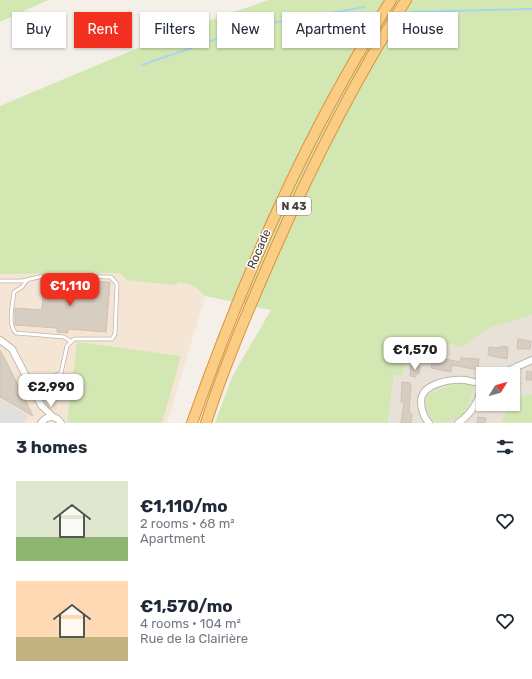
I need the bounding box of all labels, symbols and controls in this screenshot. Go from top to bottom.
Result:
chip: Buy [12,12,66,48]
chip: Rent [74,12,132,48]
chip: Filters [140,12,209,48]
chip: New [217,12,274,48]
chip: Apartment [282,12,380,48]
chip: House [388,12,458,48]
road number: N 43 [277,197,311,215]
street label: Rocade [244,227,274,271]
pin: €1,110 [37,273,103,307]
text: €1,110 [49,278,91,293]
pin: €1,570 [382,337,448,371]
text: €1,570 [393,342,437,357]
north arrow [476,367,520,411]
map controls [476,367,520,411]
pin: €2,990 [18,374,84,408]
text: €2,990 [27,379,75,394]
icon: filters [494,436,516,458]
text: 3 homes [16,437,87,457]
text: €1,110/mo [140,496,228,516]
icon: home [48,497,96,545]
icon: heart [494,510,516,532]
text: 2 rooms · 68 m² [140,516,235,531]
text: Apartment [140,531,205,546]
text: €1,570/mo [140,596,233,616]
icon: home [48,597,96,645]
icon: heart [494,610,516,632]
text: 4 rooms · 104 m² [140,616,241,631]
text: Rue de la Clairière [140,631,248,646]

